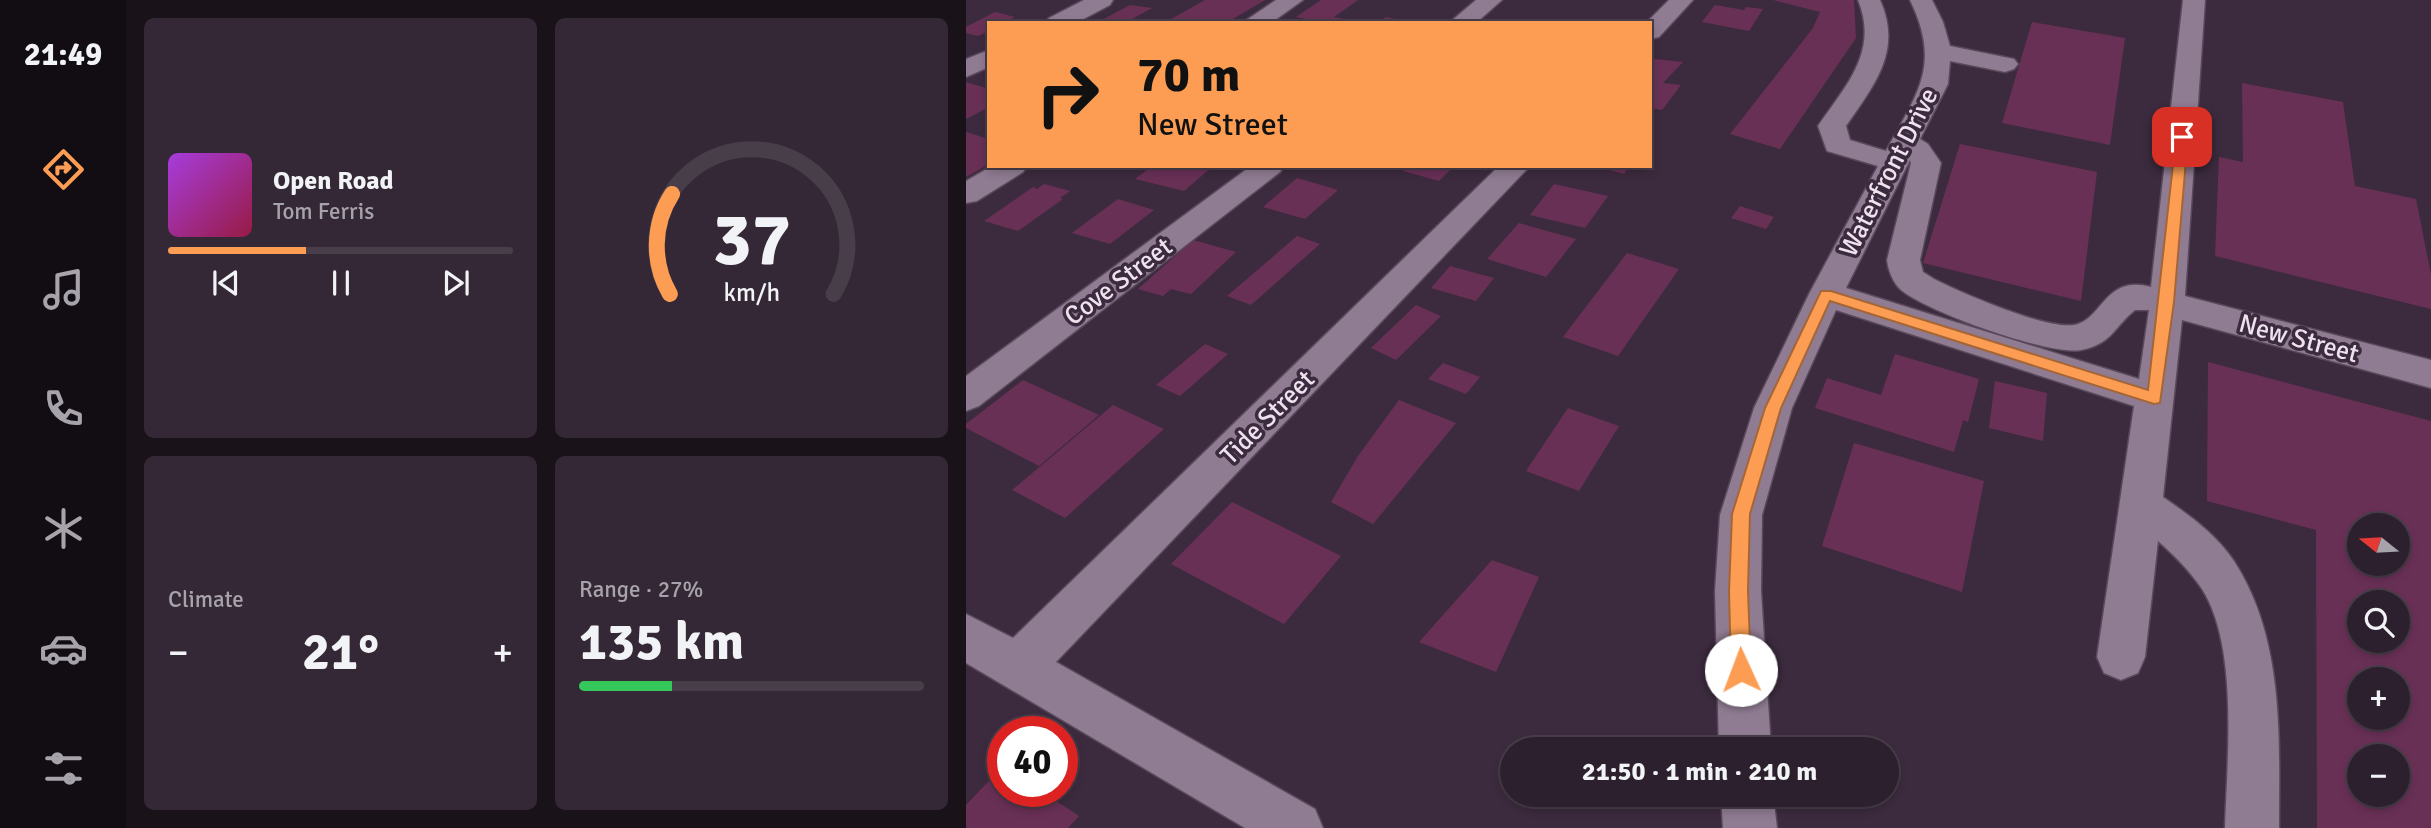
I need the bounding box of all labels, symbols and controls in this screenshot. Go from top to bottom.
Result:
text: 21:49 [24,35,102,74]
text: 70 m [1137,45,1240,105]
icon: right [1022,49,1113,140]
street label: Waterfront Drive [1833,83,1945,262]
text: New Street [1137,105,1288,144]
pin [2152,107,2212,167]
icon: arrive [2163,118,2201,156]
icon: directions [39,145,88,194]
text: Open Road [273,165,394,197]
text: 37 [712,196,791,285]
text: Tom Ferris [273,197,374,226]
street label: Cove Street [1058,231,1179,333]
icon: previous [207,264,245,302]
icon: pause [322,264,360,302]
icon: next [437,264,475,302]
icon: music [39,265,88,314]
text: km/h [723,277,780,308]
street label: New Street [2235,308,2362,370]
street label: Tide Street [1214,364,1321,471]
icon: phone [39,384,88,433]
icon: climate [39,504,88,553]
north arrow [2347,513,2410,576]
map controls [2347,513,2410,807]
text: Range · 27% [579,575,703,604]
text: Climate [168,585,244,614]
button: search [2347,590,2410,653]
text: 135 km [579,610,744,674]
text: 21° [302,620,379,684]
icon: car [39,624,88,673]
text: − [168,629,189,676]
text: + [492,629,513,676]
position arrow [1704,633,1778,707]
button: + [2347,667,2410,730]
speed limit sign: 40 [987,716,1078,807]
icon: filters [39,744,88,793]
button: − [2347,744,2410,807]
text: 21:50 · 1 min · 210 m [1582,756,1817,788]

